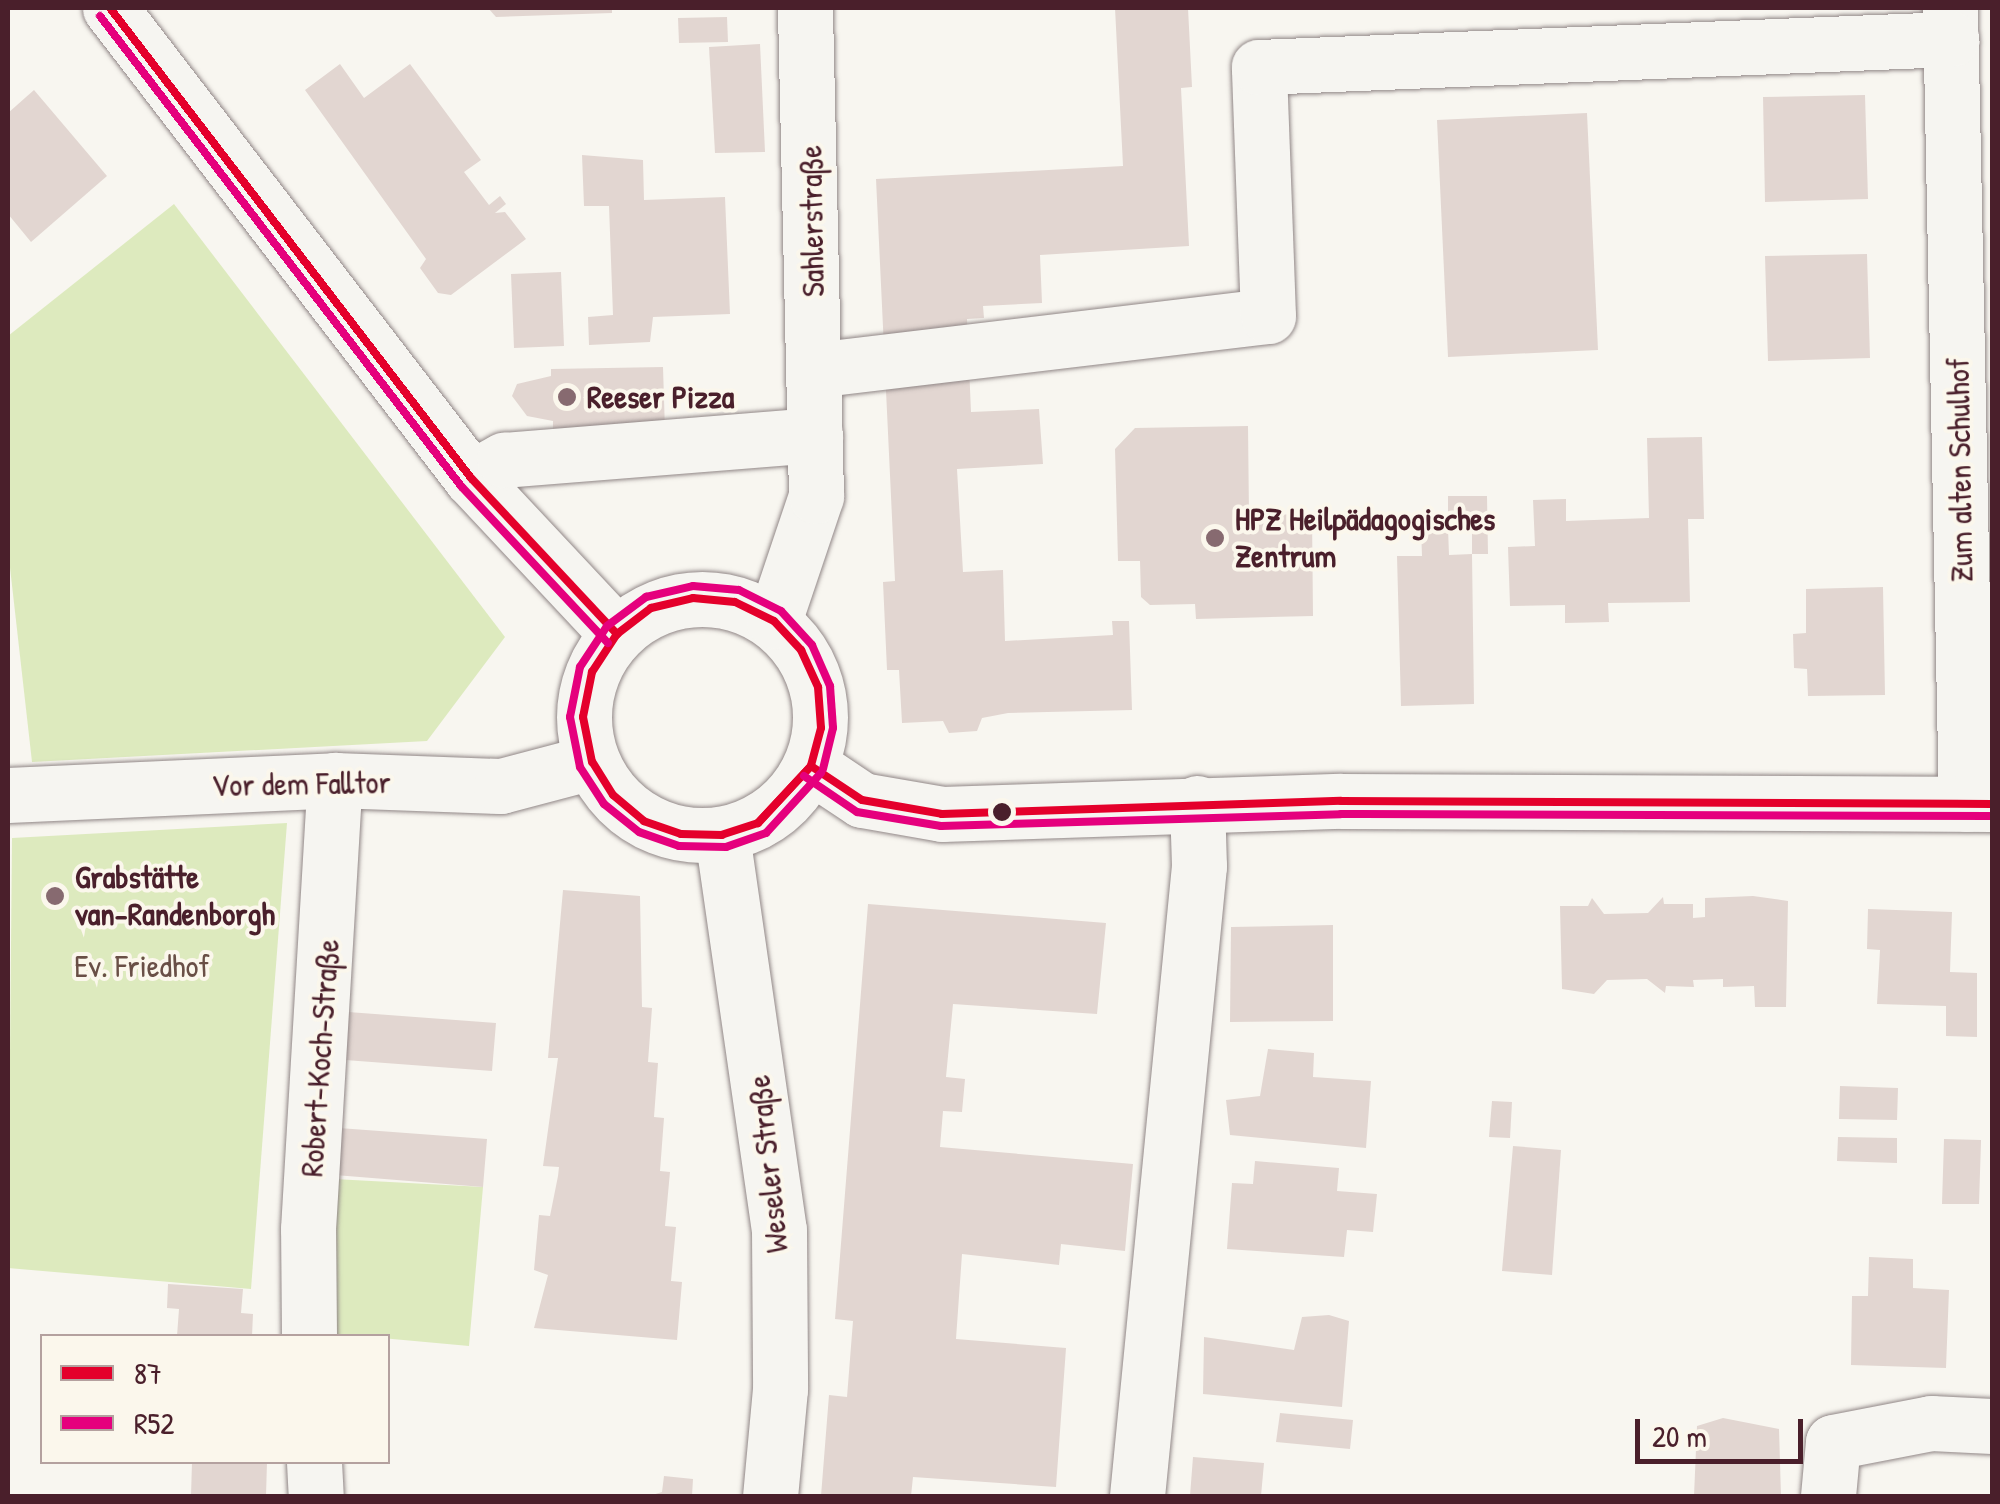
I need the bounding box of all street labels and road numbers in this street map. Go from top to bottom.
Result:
street label: Sahlerstraße [791,145,833,297]
street label: Zum alten Schulhof [1939,357,1981,583]
street label: Vor dem Falltor [211,763,391,805]
street label: Robert-Koch-Straße [293,938,347,1178]
street label: Weseler Straße [740,1073,796,1255]

